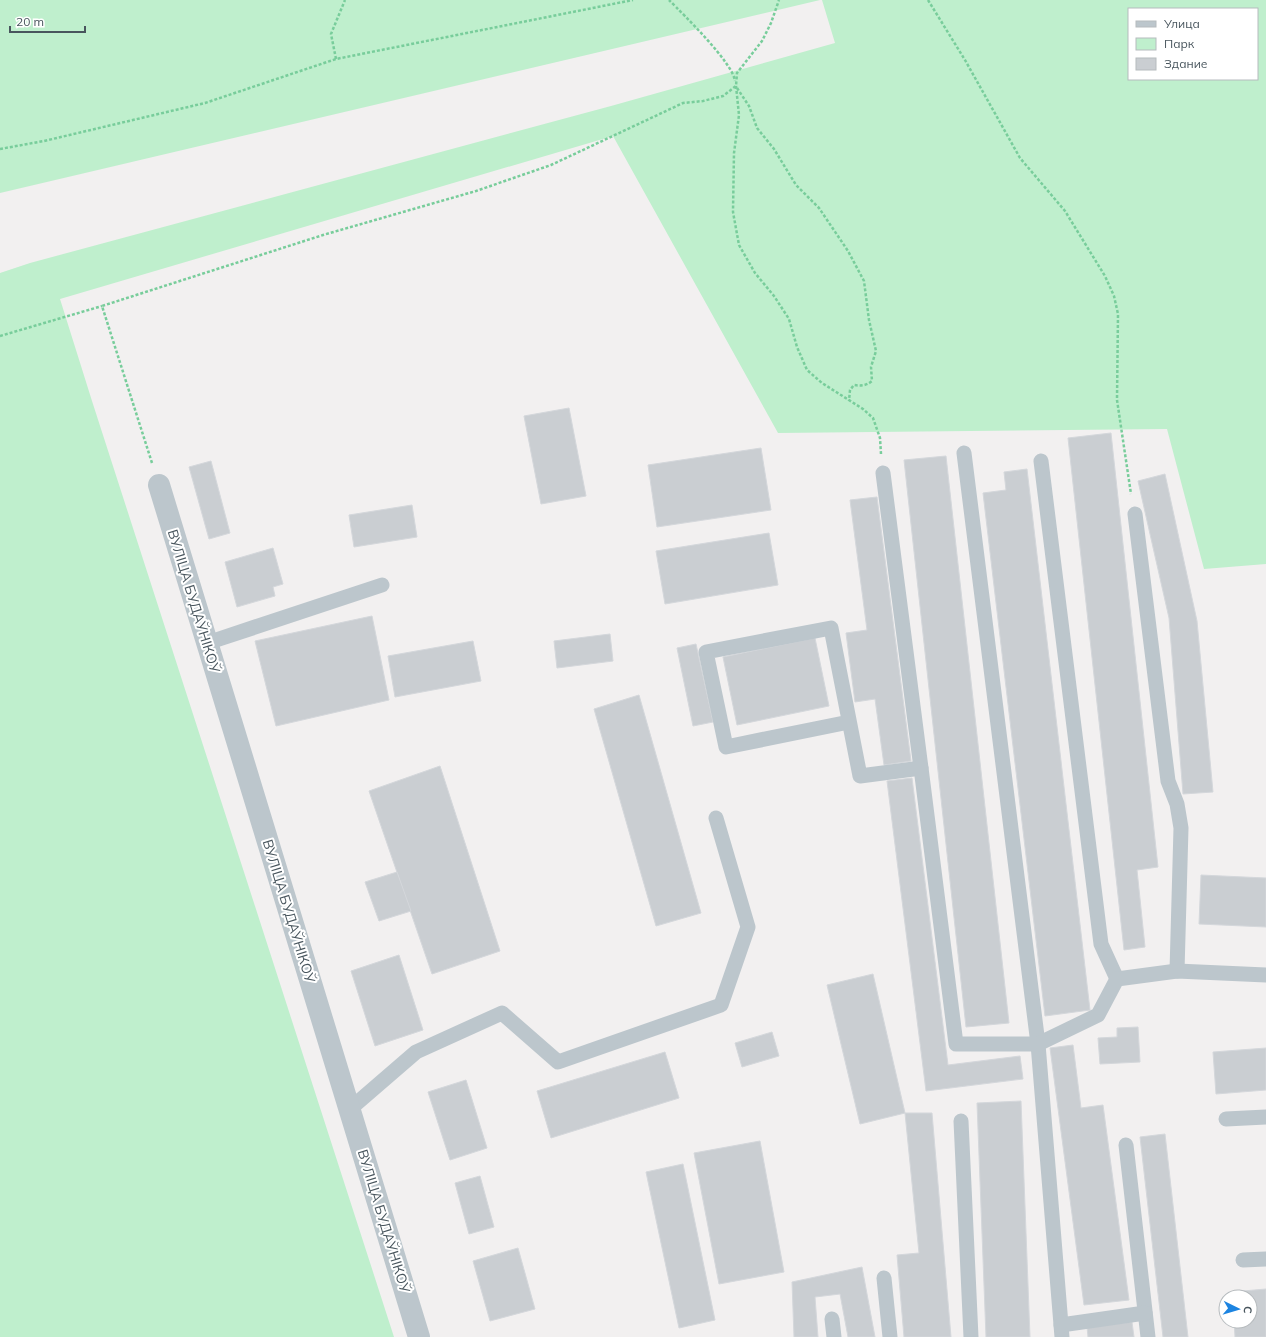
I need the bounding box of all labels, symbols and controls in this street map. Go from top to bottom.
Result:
scale bar [10,8,85,34]
legend [1128,8,1258,80]
text: 20 m [16,14,44,29]
text: Улица [1163,16,1200,31]
text: Парк [1164,36,1195,51]
text: Здание [1164,56,1208,71]
street label: ВУЛІЦА БУДАЎНІКОЎ [164,527,225,676]
street label: ВУЛІЦА БУДАЎНІКОЎ [259,837,320,986]
street label: ВУЛІЦА БУДАЎНІКОЎ [354,1147,415,1296]
north arrow [1218,1289,1258,1329]
text: С [1241,1306,1255,1315]

